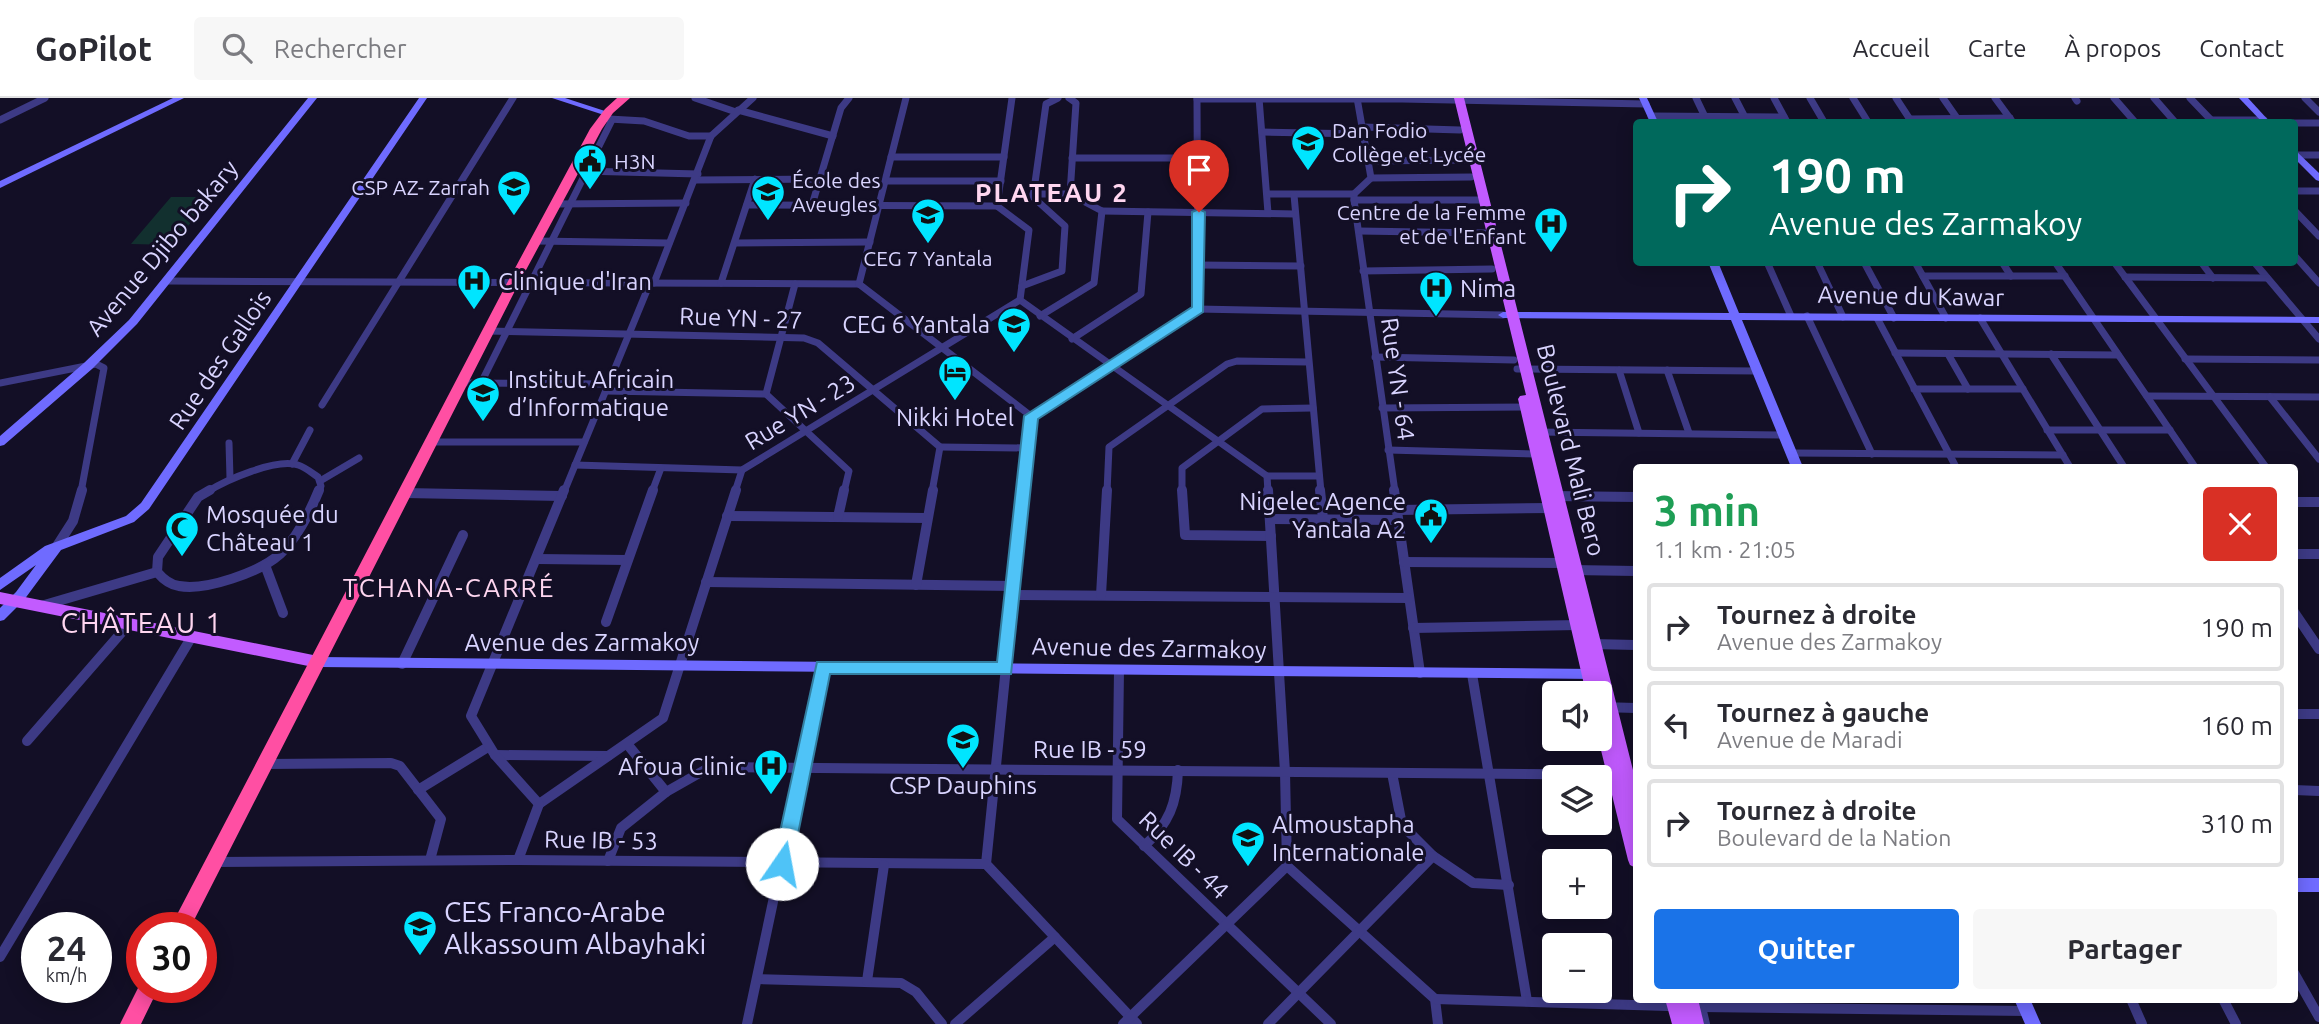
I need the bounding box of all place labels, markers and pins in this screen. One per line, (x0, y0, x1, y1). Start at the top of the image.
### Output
place label: Dan Fodio Collège et Lycée (1332, 118, 1486, 166)
school or university icon: Dan Fodio Collège et Lycée (1289, 123, 1327, 172)
pin (1169, 140, 1229, 212)
public building icon: H3N (571, 142, 609, 191)
place label: H3N (614, 149, 655, 173)
school or university icon: CSP AZ- Zarrah (495, 168, 533, 217)
place label: École des Aveugles (792, 168, 881, 216)
school or university icon: École des Aveugles (749, 173, 787, 222)
place label: CSP AZ- Zarrah (351, 175, 490, 199)
school or university icon: CEG 7 Yantala (909, 196, 947, 245)
place label: Centre de la Femme et de l'Enfant (1337, 200, 1526, 248)
hospital icon: Centre de la Femme et de l'Enfant (1532, 205, 1570, 254)
place label: CEG 7 Yantala (863, 246, 993, 270)
hospital icon: Clinique d'Iran (455, 262, 493, 311)
place label: Clinique d'Iran (498, 268, 652, 295)
hospital icon: Nima (1417, 269, 1455, 318)
place label: Nima (1460, 275, 1516, 302)
school or university icon: CEG 6 Yantala (995, 305, 1033, 354)
place label: CEG 6 Yantala (842, 311, 990, 338)
hotel icon: Nikki Hotel (936, 353, 974, 402)
place label: Institut Africain d’Informatique (508, 366, 674, 421)
school or university icon: Institut Africain d’Informatique (464, 374, 502, 423)
place label: Nikki Hotel (896, 404, 1014, 431)
place label: Nigelec Agence Yantala A2 (1239, 488, 1406, 543)
public building icon: Nigelec Agence Yantala A2 (1412, 496, 1450, 545)
place label: Mosquée du Château 1 (206, 501, 339, 556)
mosque icon: Mosquée du Château 1 (163, 509, 201, 558)
school or university icon: CSP Dauphins (944, 721, 982, 770)
hospital icon: Afoua Clinic (752, 747, 790, 796)
place label: Afoua Clinic (618, 753, 746, 780)
place label: CSP Dauphins (889, 772, 1037, 799)
place label: Almoustapha Internationale (1272, 811, 1425, 866)
school or university icon: Almoustapha Internationale (1229, 819, 1267, 868)
place label: CES Franco-Arabe Alkassoum Albayhaki (444, 896, 706, 959)
school or university icon: CES Franco-Arabe Alkassoum Albayhaki (401, 908, 439, 957)

